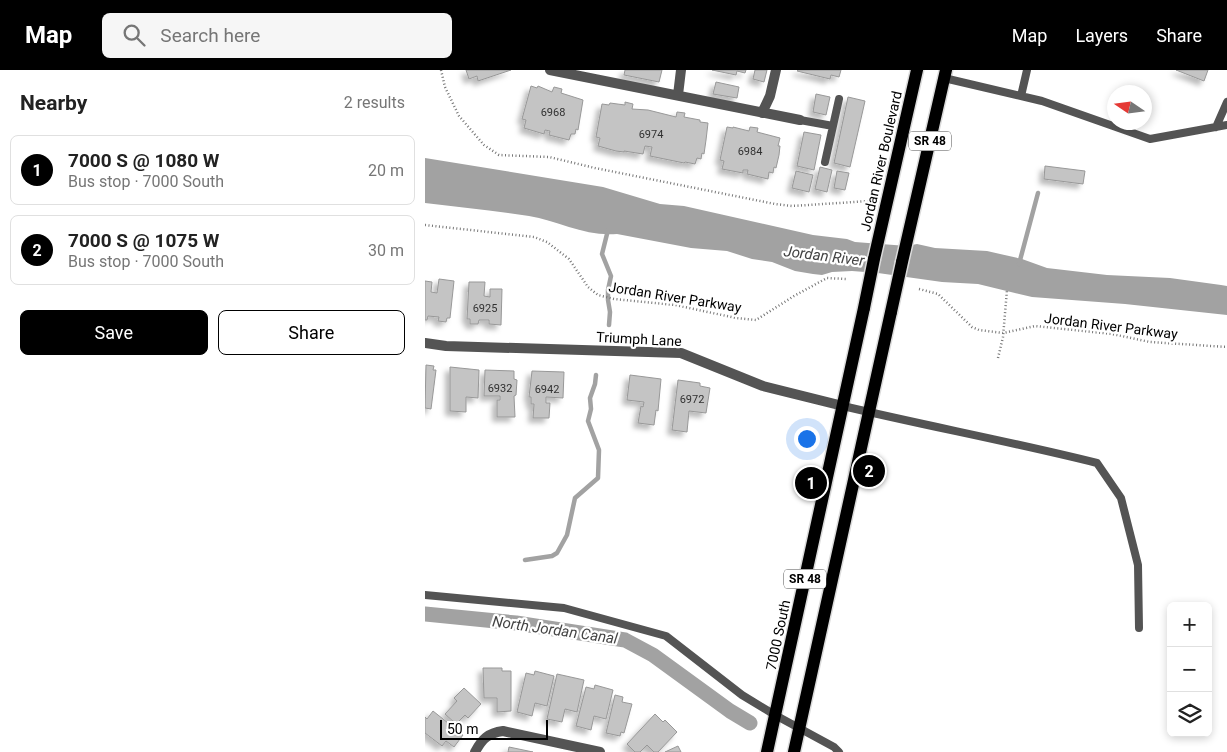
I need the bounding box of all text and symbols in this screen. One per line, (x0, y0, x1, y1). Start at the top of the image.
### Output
search box (102, 13, 452, 58)
text: Map (25, 21, 72, 49)
icon: search (120, 21, 148, 49)
text: Search here (160, 24, 260, 47)
text: Map (1012, 25, 1047, 46)
text: Layers (1075, 25, 1128, 46)
text: Share (1156, 25, 1202, 46)
north arrow (1107, 85, 1152, 130)
street label: Jordan River Boulevard (857, 89, 905, 233)
text: Nearby (20, 91, 87, 115)
text: 2 results (344, 93, 405, 112)
house number: 6968 (541, 106, 565, 119)
house number: 6974 (639, 128, 663, 141)
road number: SR 48 (909, 131, 951, 150)
house number: 6984 (738, 145, 762, 158)
text: 7000 S @ 1080 W (68, 149, 219, 172)
text: 1 (32, 161, 42, 180)
text: 20 m (368, 161, 404, 180)
text: Bus stop · 7000 South (68, 172, 224, 191)
text: 7000 S @ 1075 W (68, 229, 219, 252)
text: 2 (32, 241, 42, 260)
text: 30 m (368, 241, 404, 260)
water label: Jordan River (783, 242, 866, 270)
text: Bus stop · 7000 South (68, 252, 224, 271)
street label: Jordan River Parkway (607, 279, 743, 315)
house number: 6925 (473, 302, 497, 315)
button: Save (20, 310, 208, 355)
button: Share (218, 310, 405, 355)
street label: Jordan River Parkway (1043, 310, 1179, 342)
street label: Triumph Lane (596, 329, 682, 349)
house number: 6932 (488, 382, 512, 395)
house number: 6942 (535, 383, 559, 396)
house number: 6972 (680, 393, 704, 406)
your location (794, 426, 820, 452)
pin: 2 (853, 452, 885, 490)
pin: 1 (795, 464, 827, 502)
road number: SR 48 (784, 569, 826, 588)
street label: 7000 South (763, 598, 793, 672)
map controls (1167, 602, 1212, 737)
button: + (1167, 602, 1212, 647)
water label: North Jordan Canal (491, 612, 619, 648)
button: − (1167, 647, 1212, 692)
button: layers (1167, 692, 1212, 737)
scale bar (440, 717, 547, 740)
text: 50 m (447, 721, 479, 737)

